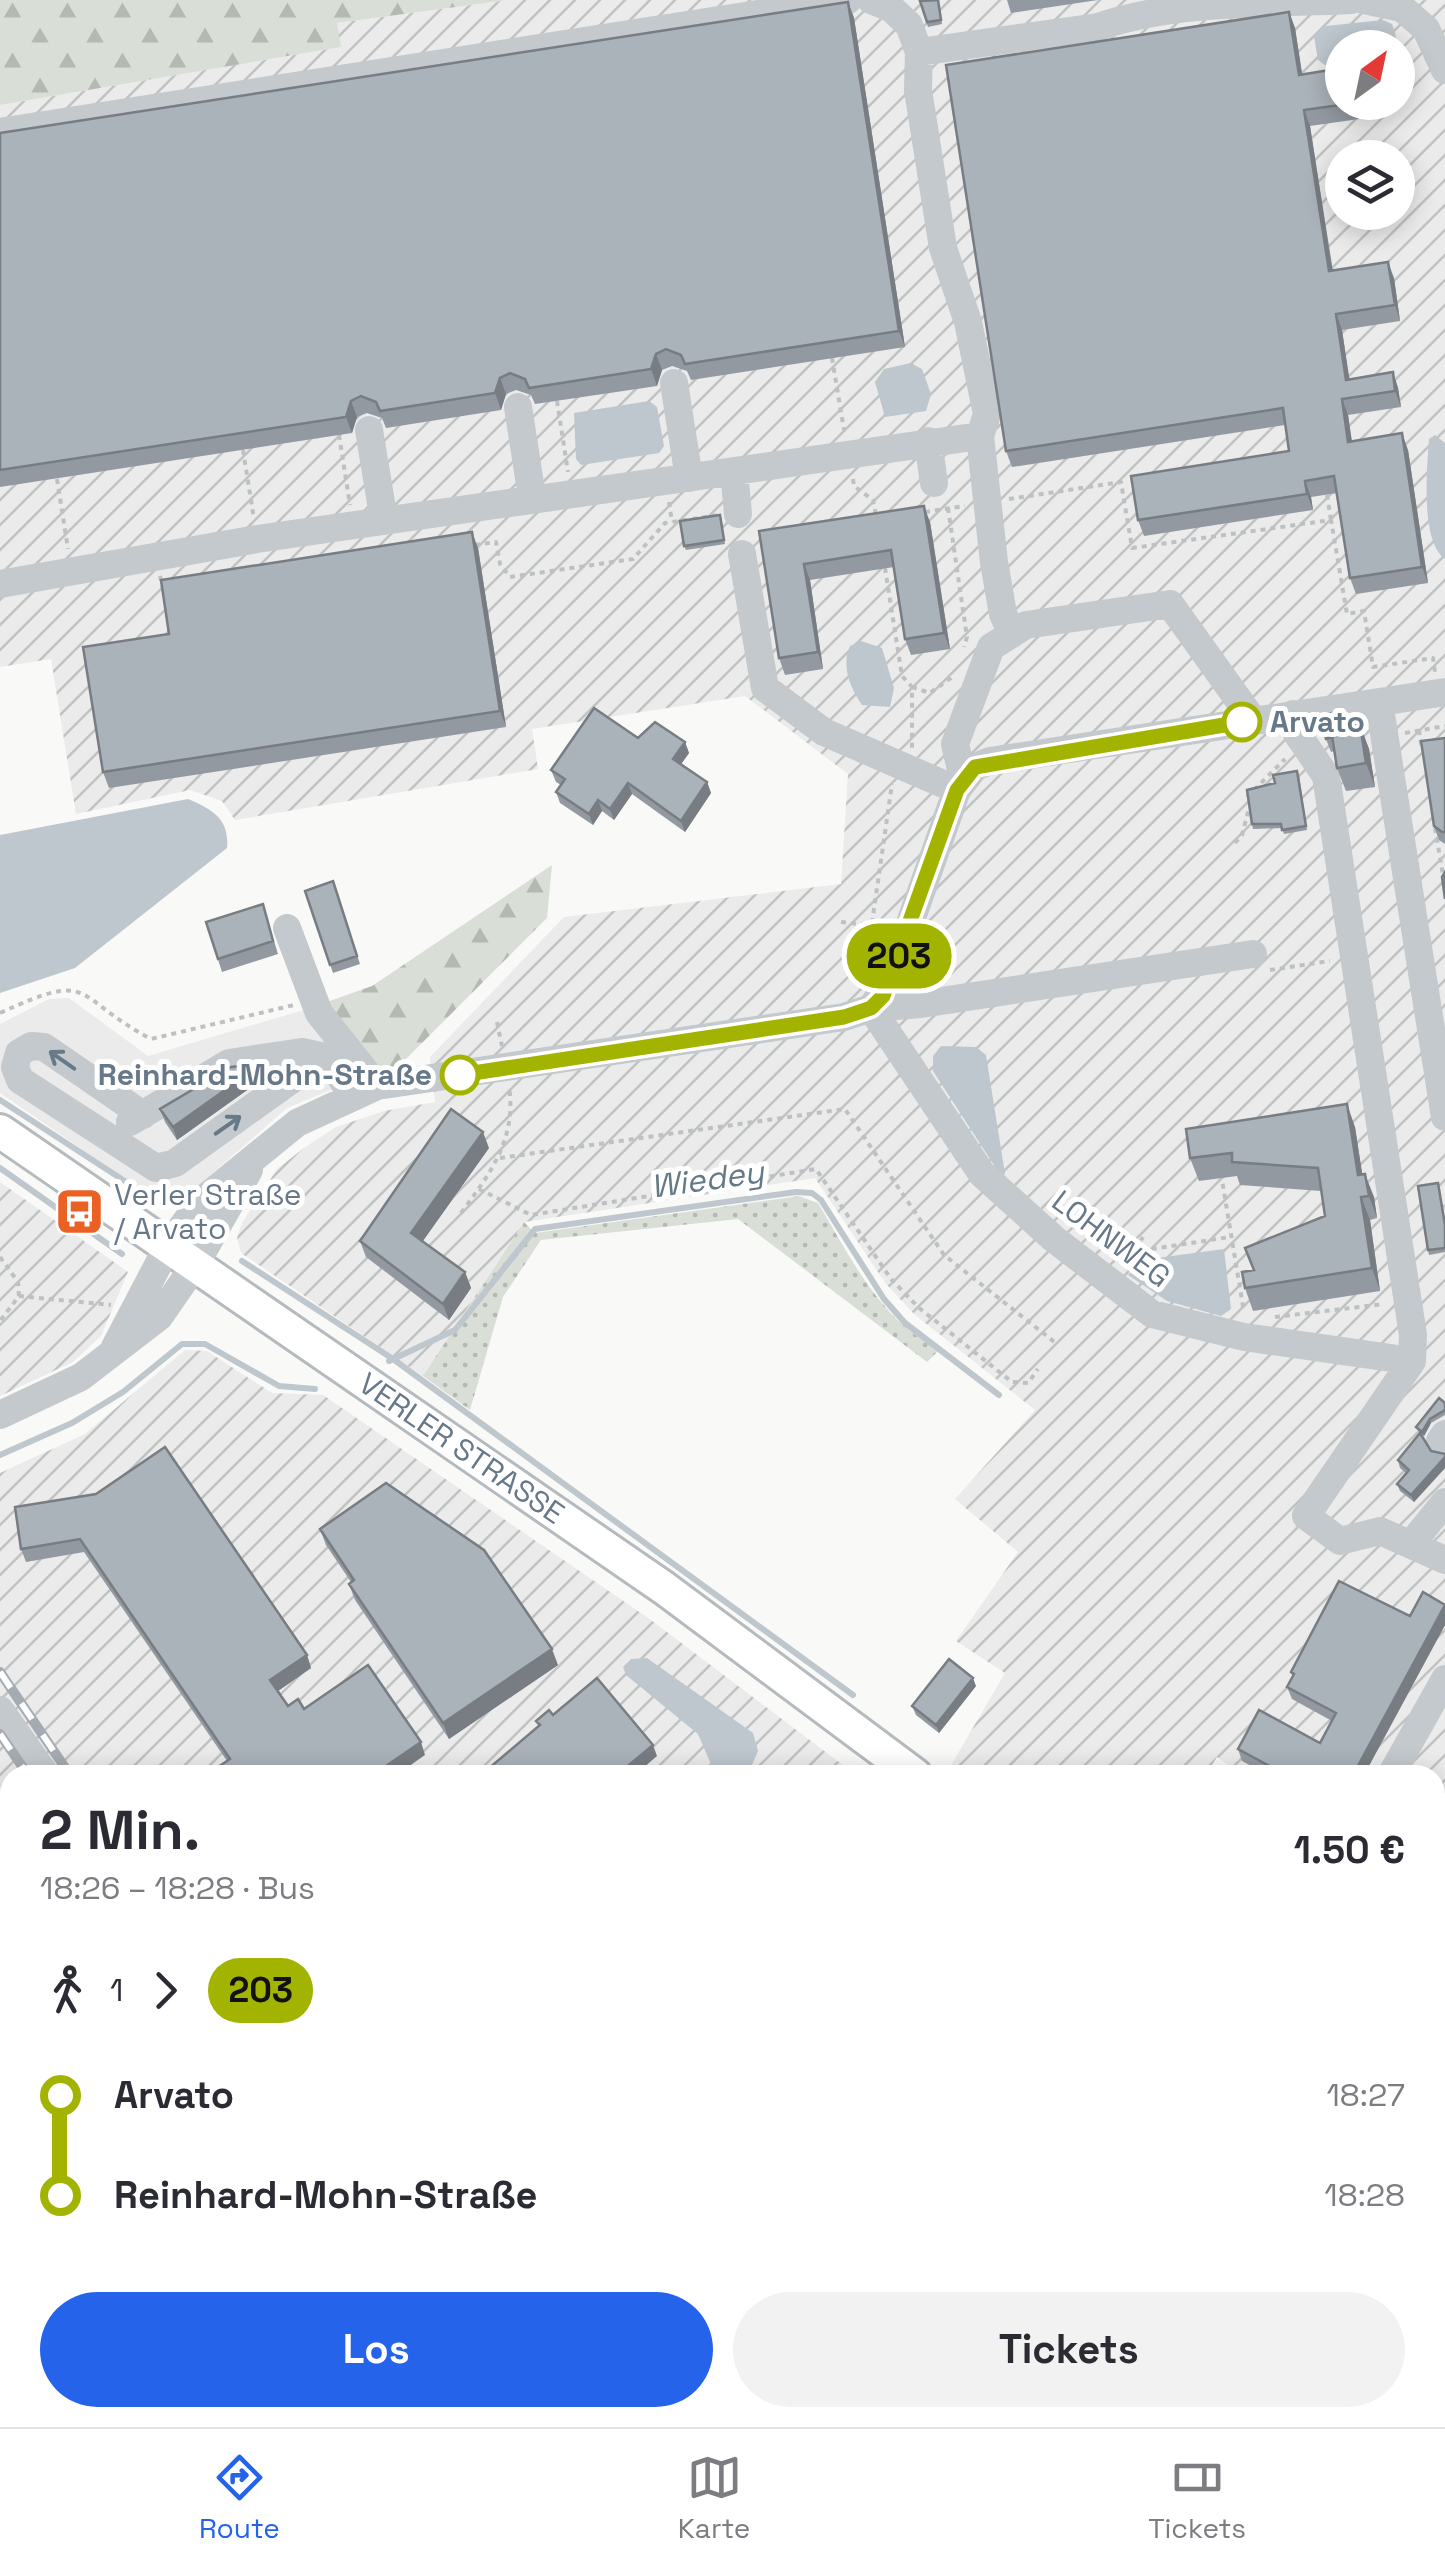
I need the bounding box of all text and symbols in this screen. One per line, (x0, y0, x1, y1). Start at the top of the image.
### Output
north arrow (1325, 30, 1415, 120)
map controls (1325, 30, 1415, 230)
button: layers (1325, 140, 1415, 230)
place label: Arvato (1270, 702, 1365, 741)
marker: Arvato (1223, 703, 1261, 741)
line badge: 203 (842, 924, 956, 988)
text: 203 (867, 934, 931, 978)
one-way arrow (49, 1050, 77, 1071)
place label: Reinhard-Mohn-Straße (98, 1055, 432, 1094)
marker: Reinhard-Mohn-Straße (441, 1056, 479, 1094)
one-way arrow (214, 1115, 242, 1136)
water label: Wiedey (648, 1151, 768, 1207)
place label: Verler Straße / Arvato (114, 1175, 301, 1248)
street label: LOHNWEG (1044, 1181, 1178, 1296)
bus stop icon: Verler Straße / Arvato (53, 1186, 105, 1238)
street label: VERLER STRASSE (351, 1364, 572, 1532)
text: 2 Min. (40, 1795, 200, 1865)
text: 1.50 € (1294, 1826, 1405, 1874)
text: 18:26 – 18:28 · Bus (40, 1868, 315, 1908)
icon: walk (40, 1963, 95, 2018)
icon: forward (138, 1963, 193, 2018)
text: 203 (228, 1968, 293, 2012)
text: 1 (110, 1970, 123, 2010)
text: Arvato (114, 2071, 234, 2119)
text: 18:27 (1326, 2075, 1405, 2115)
text: Reinhard-Mohn-Straße (114, 2171, 537, 2219)
text: 18:28 (1324, 2175, 1405, 2215)
button: Los (40, 2292, 713, 2407)
button: Tickets (733, 2292, 1405, 2407)
tab: Route (199, 2450, 280, 2546)
tab: Karte (678, 2450, 750, 2546)
tab: Tickets (1148, 2450, 1246, 2546)

